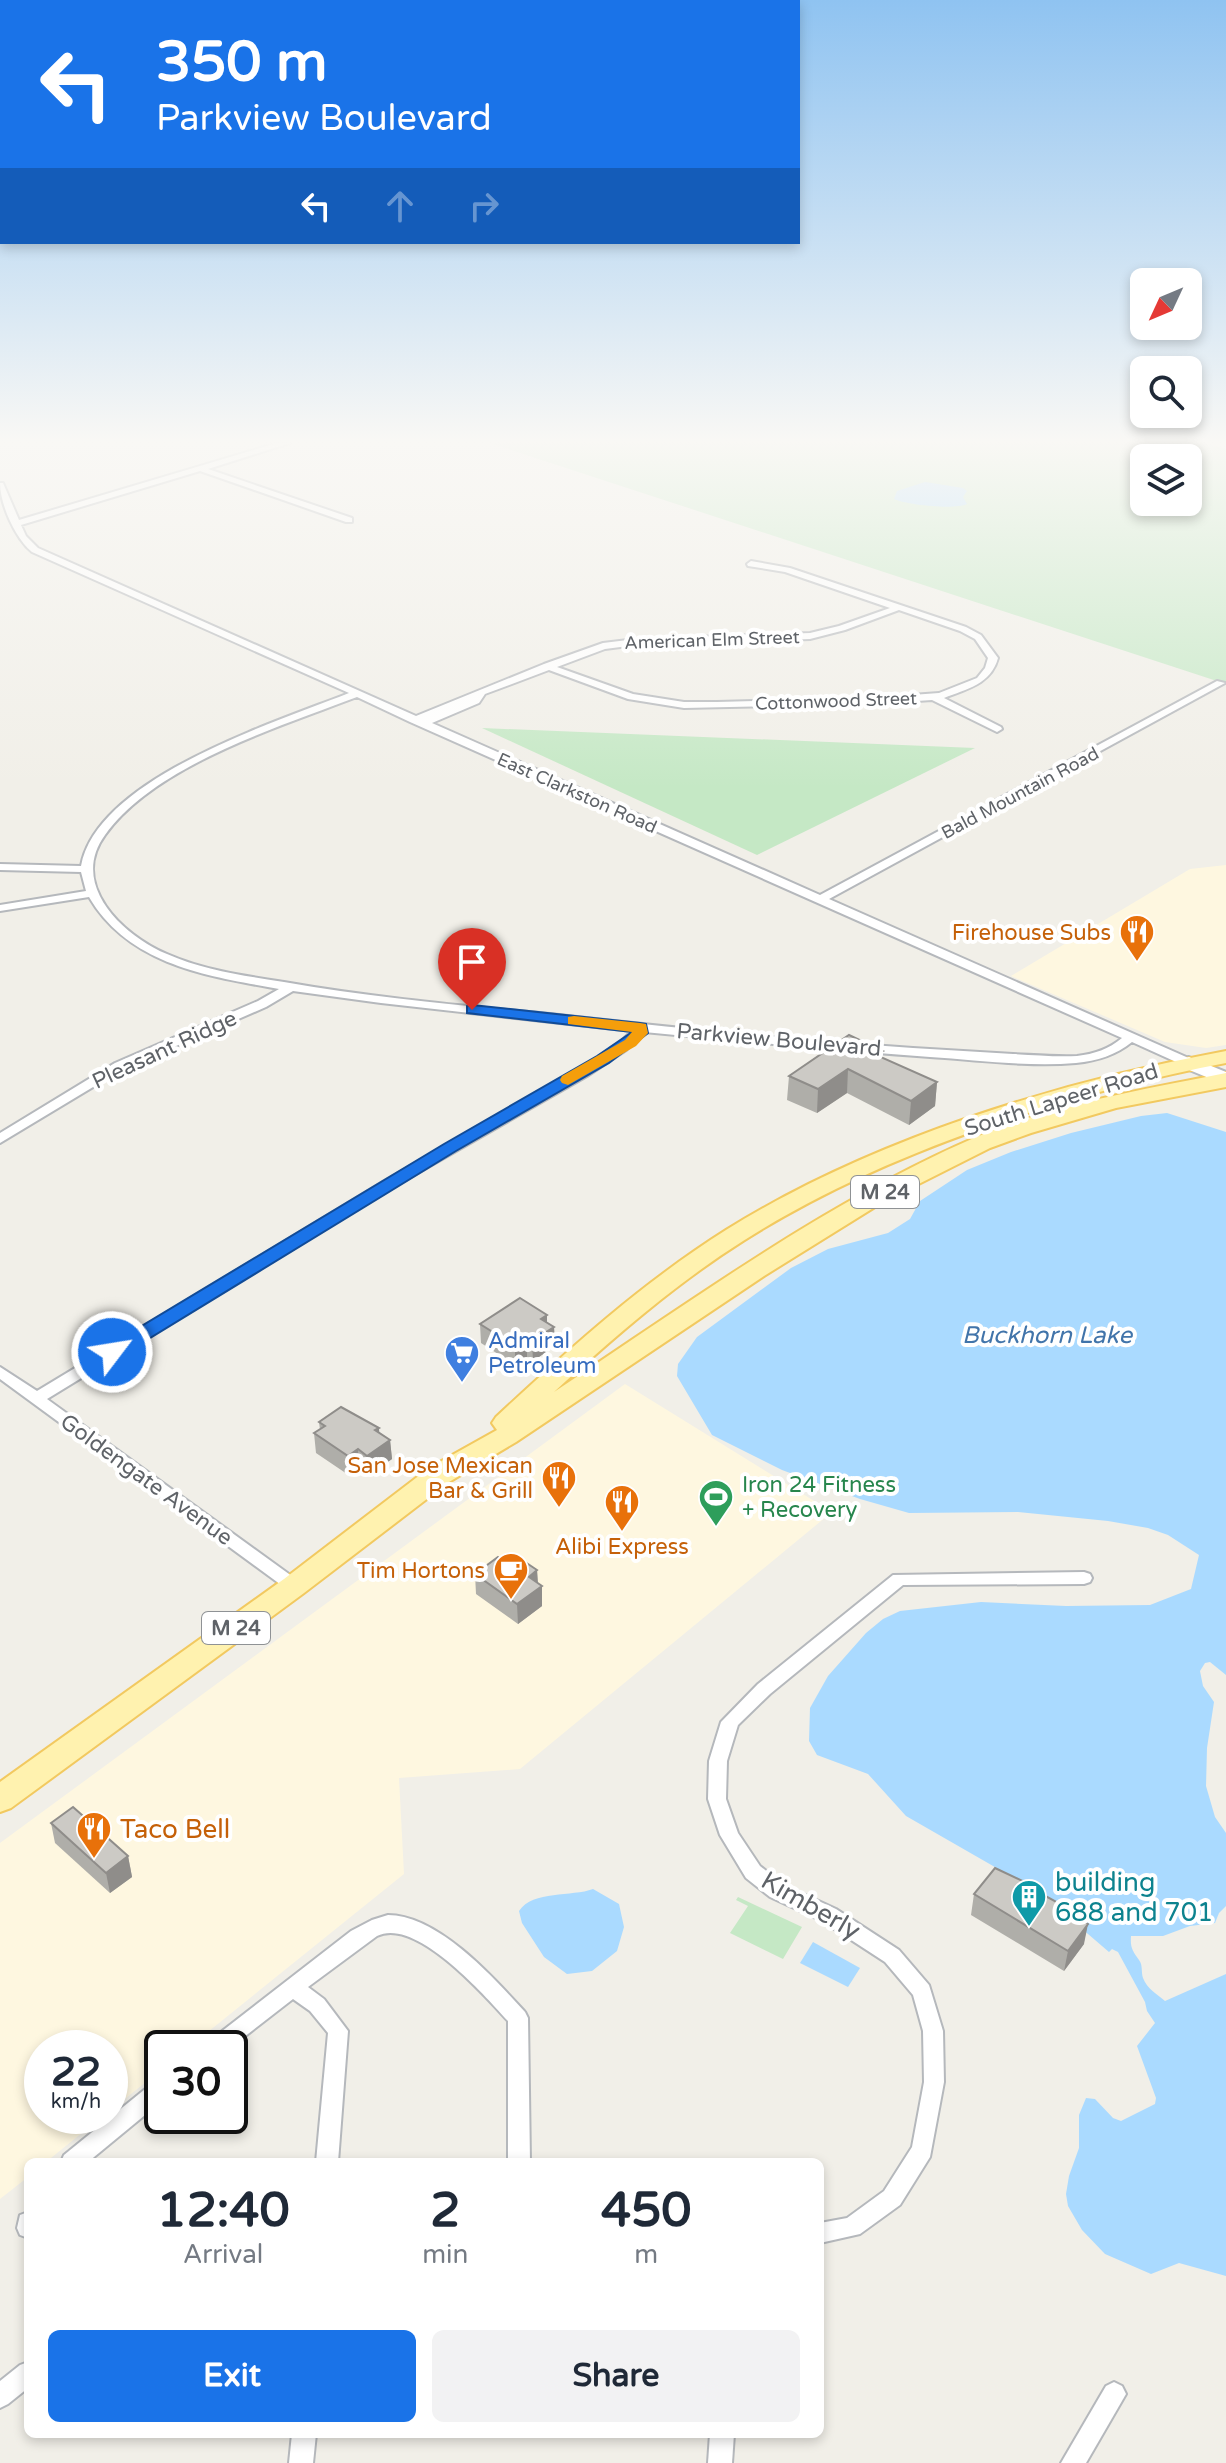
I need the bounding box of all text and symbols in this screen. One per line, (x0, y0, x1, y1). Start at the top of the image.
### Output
text: 350 m (156, 29, 327, 96)
icon: left (24, 32, 128, 136)
text: Parkview Boulevard (156, 97, 492, 140)
icon: left (294, 184, 338, 228)
icon: ahead (378, 184, 422, 228)
icon: right (462, 184, 506, 228)
north arrow (1130, 268, 1202, 340)
map controls (1130, 268, 1202, 516)
button: search (1130, 356, 1202, 428)
button: layers (1130, 444, 1202, 516)
street label: American Elm Street (624, 626, 800, 654)
street label: Cottonwood Street (755, 687, 917, 715)
street label: Bald Mountain Road (937, 742, 1103, 844)
street label: East Clarkston Road (494, 748, 660, 838)
restaurant icon: Firehouse Subs (1118, 913, 1156, 963)
place label: Firehouse Subs (952, 920, 1111, 946)
pin (438, 928, 506, 1010)
icon: arrive (450, 940, 494, 984)
street label: Pleasant Ridge (88, 1005, 241, 1095)
street label: Parkview Boulevard (676, 1018, 882, 1062)
street label: South Lapeer Road (961, 1058, 1161, 1142)
road number: M 24 (851, 1176, 919, 1208)
position arrow (70, 1310, 154, 1394)
water label: Buckhorn Lake (962, 1321, 1133, 1350)
place label: Admiral Petroleum (488, 1328, 596, 1379)
supermarket icon: Admiral Petroleum (443, 1334, 481, 1384)
street label: Goldengate Avenue (55, 1409, 238, 1551)
place label: San Jose Mexican Bar & Grill (347, 1453, 533, 1504)
restaurant icon: San Jose Mexican Bar & Grill (540, 1459, 578, 1509)
place label: Iron 24 Fitness + Recovery (742, 1472, 896, 1523)
sports icon: Iron 24 Fitness + Recovery (697, 1478, 735, 1528)
restaurant icon: Alibi Express (603, 1483, 641, 1533)
place label: Alibi Express (555, 1534, 689, 1560)
cafe icon: Tim Hortons (492, 1551, 530, 1601)
place label: Tim Hortons (357, 1558, 485, 1584)
road number: M 24 (202, 1612, 270, 1644)
restaurant icon: Taco Bell (75, 1810, 113, 1860)
place label: Taco Bell (120, 1814, 230, 1845)
street label: Kimberly (756, 1865, 866, 1946)
place label: building 688 and 701 (1055, 1867, 1213, 1928)
building icon: building 688 and 701 (1010, 1878, 1048, 1928)
speed limit sign: 30 (144, 2030, 248, 2134)
text: 22 (51, 2048, 101, 2096)
text: km/h (51, 2090, 101, 2114)
text: 12:40 (157, 2182, 290, 2240)
text: 2 (430, 2182, 460, 2240)
text: 450 (601, 2182, 691, 2240)
text: Arrival (183, 2239, 263, 2270)
text: min (422, 2239, 468, 2270)
text: m (634, 2239, 658, 2270)
button: Exit (48, 2330, 416, 2422)
button: Share (432, 2330, 800, 2422)

